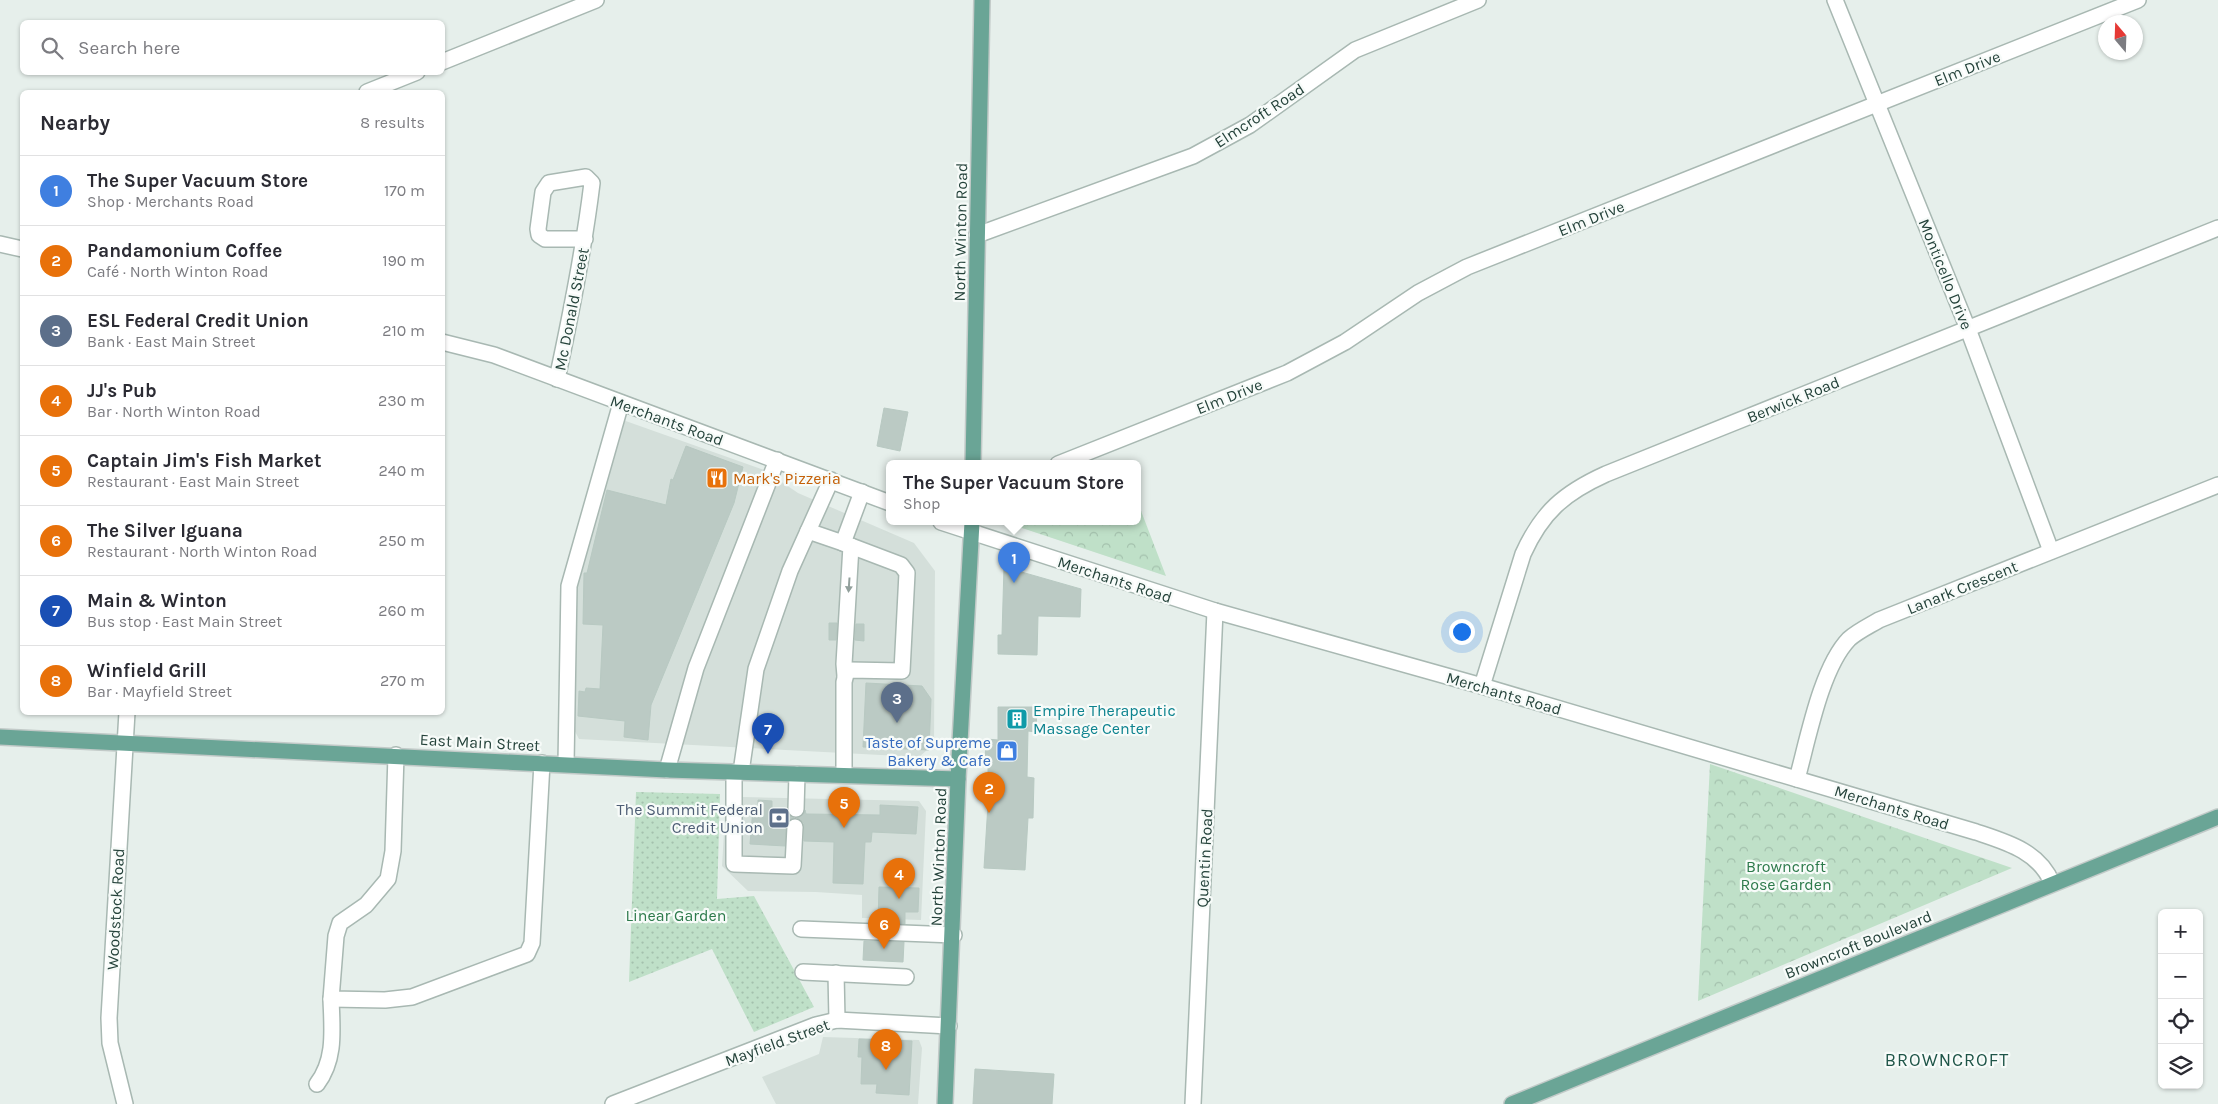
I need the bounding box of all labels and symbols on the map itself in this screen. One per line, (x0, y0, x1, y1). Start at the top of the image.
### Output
north arrow (2098, 15, 2143, 60)
street label: Elm Drive (1931, 47, 2003, 90)
street label: Elmcroft Road (1211, 79, 1308, 152)
street label: North Winton Road (950, 162, 971, 302)
street label: Elm Drive (1555, 197, 1627, 240)
street label: Monticello Drive (1915, 216, 1976, 332)
street label: Mc Donald Street (550, 246, 593, 372)
street label: Berwick Road (1744, 372, 1842, 427)
street label: Elm Drive (1193, 375, 1265, 418)
street label: Merchants Road (608, 391, 726, 450)
restaurant icon: Mark's Pizzeria (705, 466, 729, 490)
place label: Mark's Pizzeria (733, 469, 841, 488)
pin: 1 (998, 542, 1030, 583)
street label: Merchants Road (1055, 552, 1174, 607)
street label: Lanark Crescent (1904, 557, 2020, 618)
one-way arrow (844, 577, 852, 593)
your location (1449, 619, 1475, 645)
street label: Merchants Road (1444, 668, 1564, 719)
pin: 3 (881, 682, 913, 723)
place label: Empire Therapeutic Massage Center (1033, 701, 1176, 738)
building icon: Empire Therapeutic Massage Center (1005, 707, 1029, 731)
pin: 7 (752, 713, 784, 754)
street label: East Main Street (419, 730, 541, 755)
place label: Taste of Supreme Bakery & Cafe (865, 733, 991, 770)
shop icon: Taste of Supreme Bakery & Cafe (995, 739, 1019, 763)
pin: 2 (973, 772, 1005, 813)
street label: Merchants Road (1832, 781, 1952, 834)
pin: 5 (828, 787, 860, 828)
street label: North Winton Road (927, 787, 950, 927)
place label: The Summit Federal Credit Union (617, 800, 763, 837)
bank icon: The Summit Federal Credit Union (767, 806, 791, 830)
street label: Quentin Road (1192, 808, 1217, 908)
street label: Woodstock Road (103, 848, 128, 970)
park label: Browncroft Rose Garden (1740, 857, 1832, 894)
pin: 4 (883, 858, 915, 899)
park label: Linear Garden (626, 906, 726, 925)
street label: Browncroft Boulevard (1782, 906, 1935, 983)
pin: 6 (868, 908, 900, 949)
street label: Mayfield Street (722, 1015, 832, 1070)
pin: 8 (870, 1029, 902, 1070)
district label: BROWNCROFT (1885, 1049, 2009, 1071)

